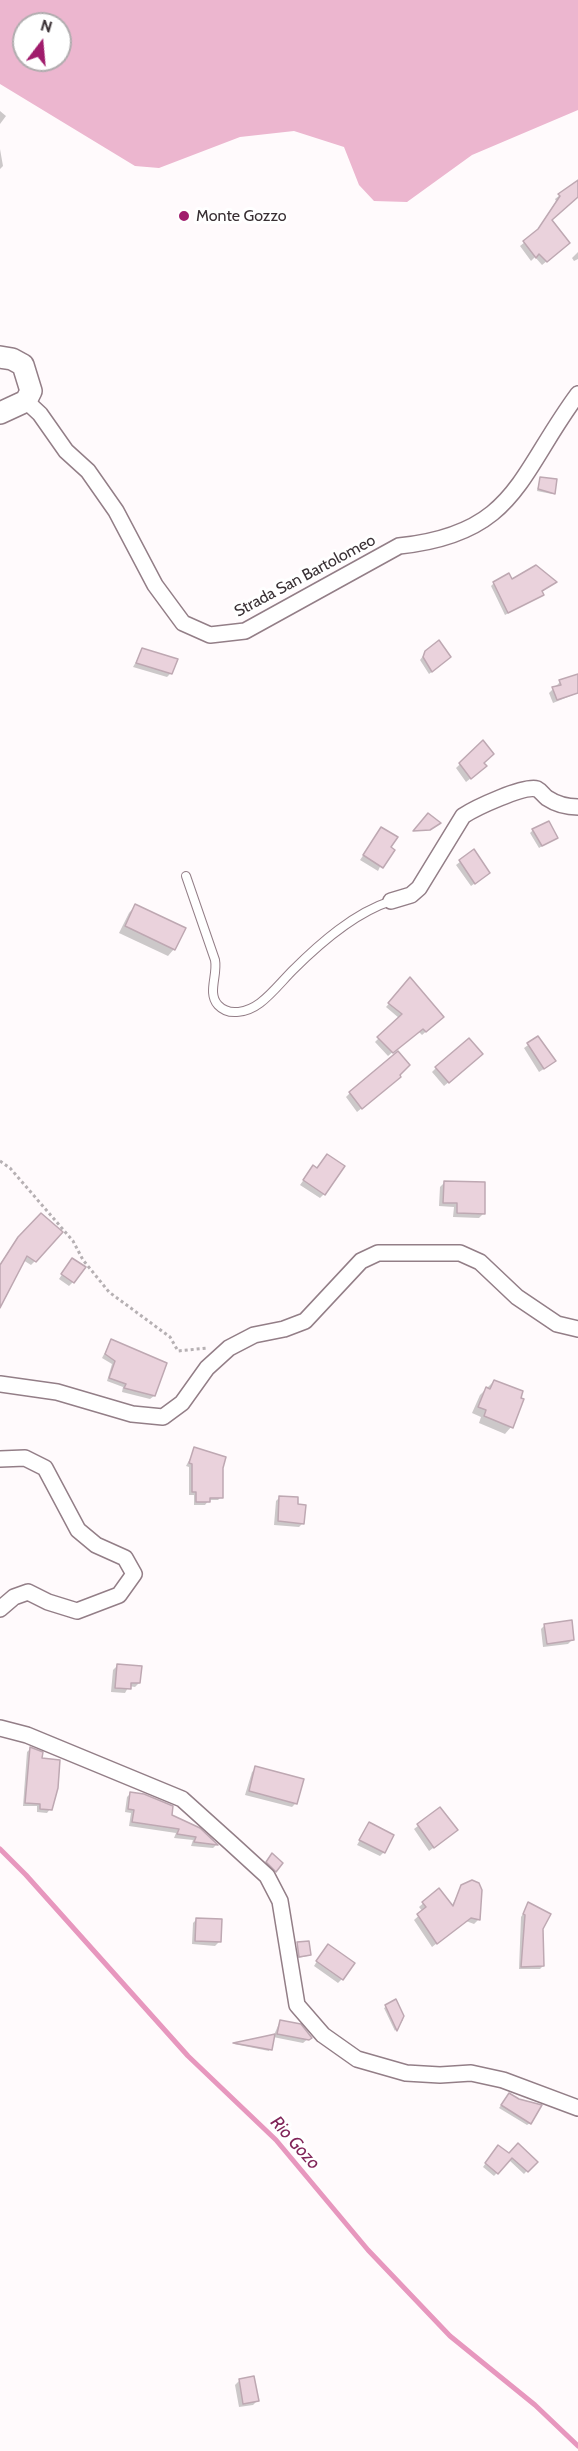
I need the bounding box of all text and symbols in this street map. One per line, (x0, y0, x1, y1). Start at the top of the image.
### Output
north arrow (12, 12, 72, 72)
text: N (38, 15, 55, 37)
place label: Monte Gozzo (196, 206, 287, 226)
marker: Monte Gozzo (177, 209, 191, 223)
street label: Strada San Bartolomeo (231, 531, 379, 621)
water label: Rio Gozo (266, 2112, 324, 2174)

